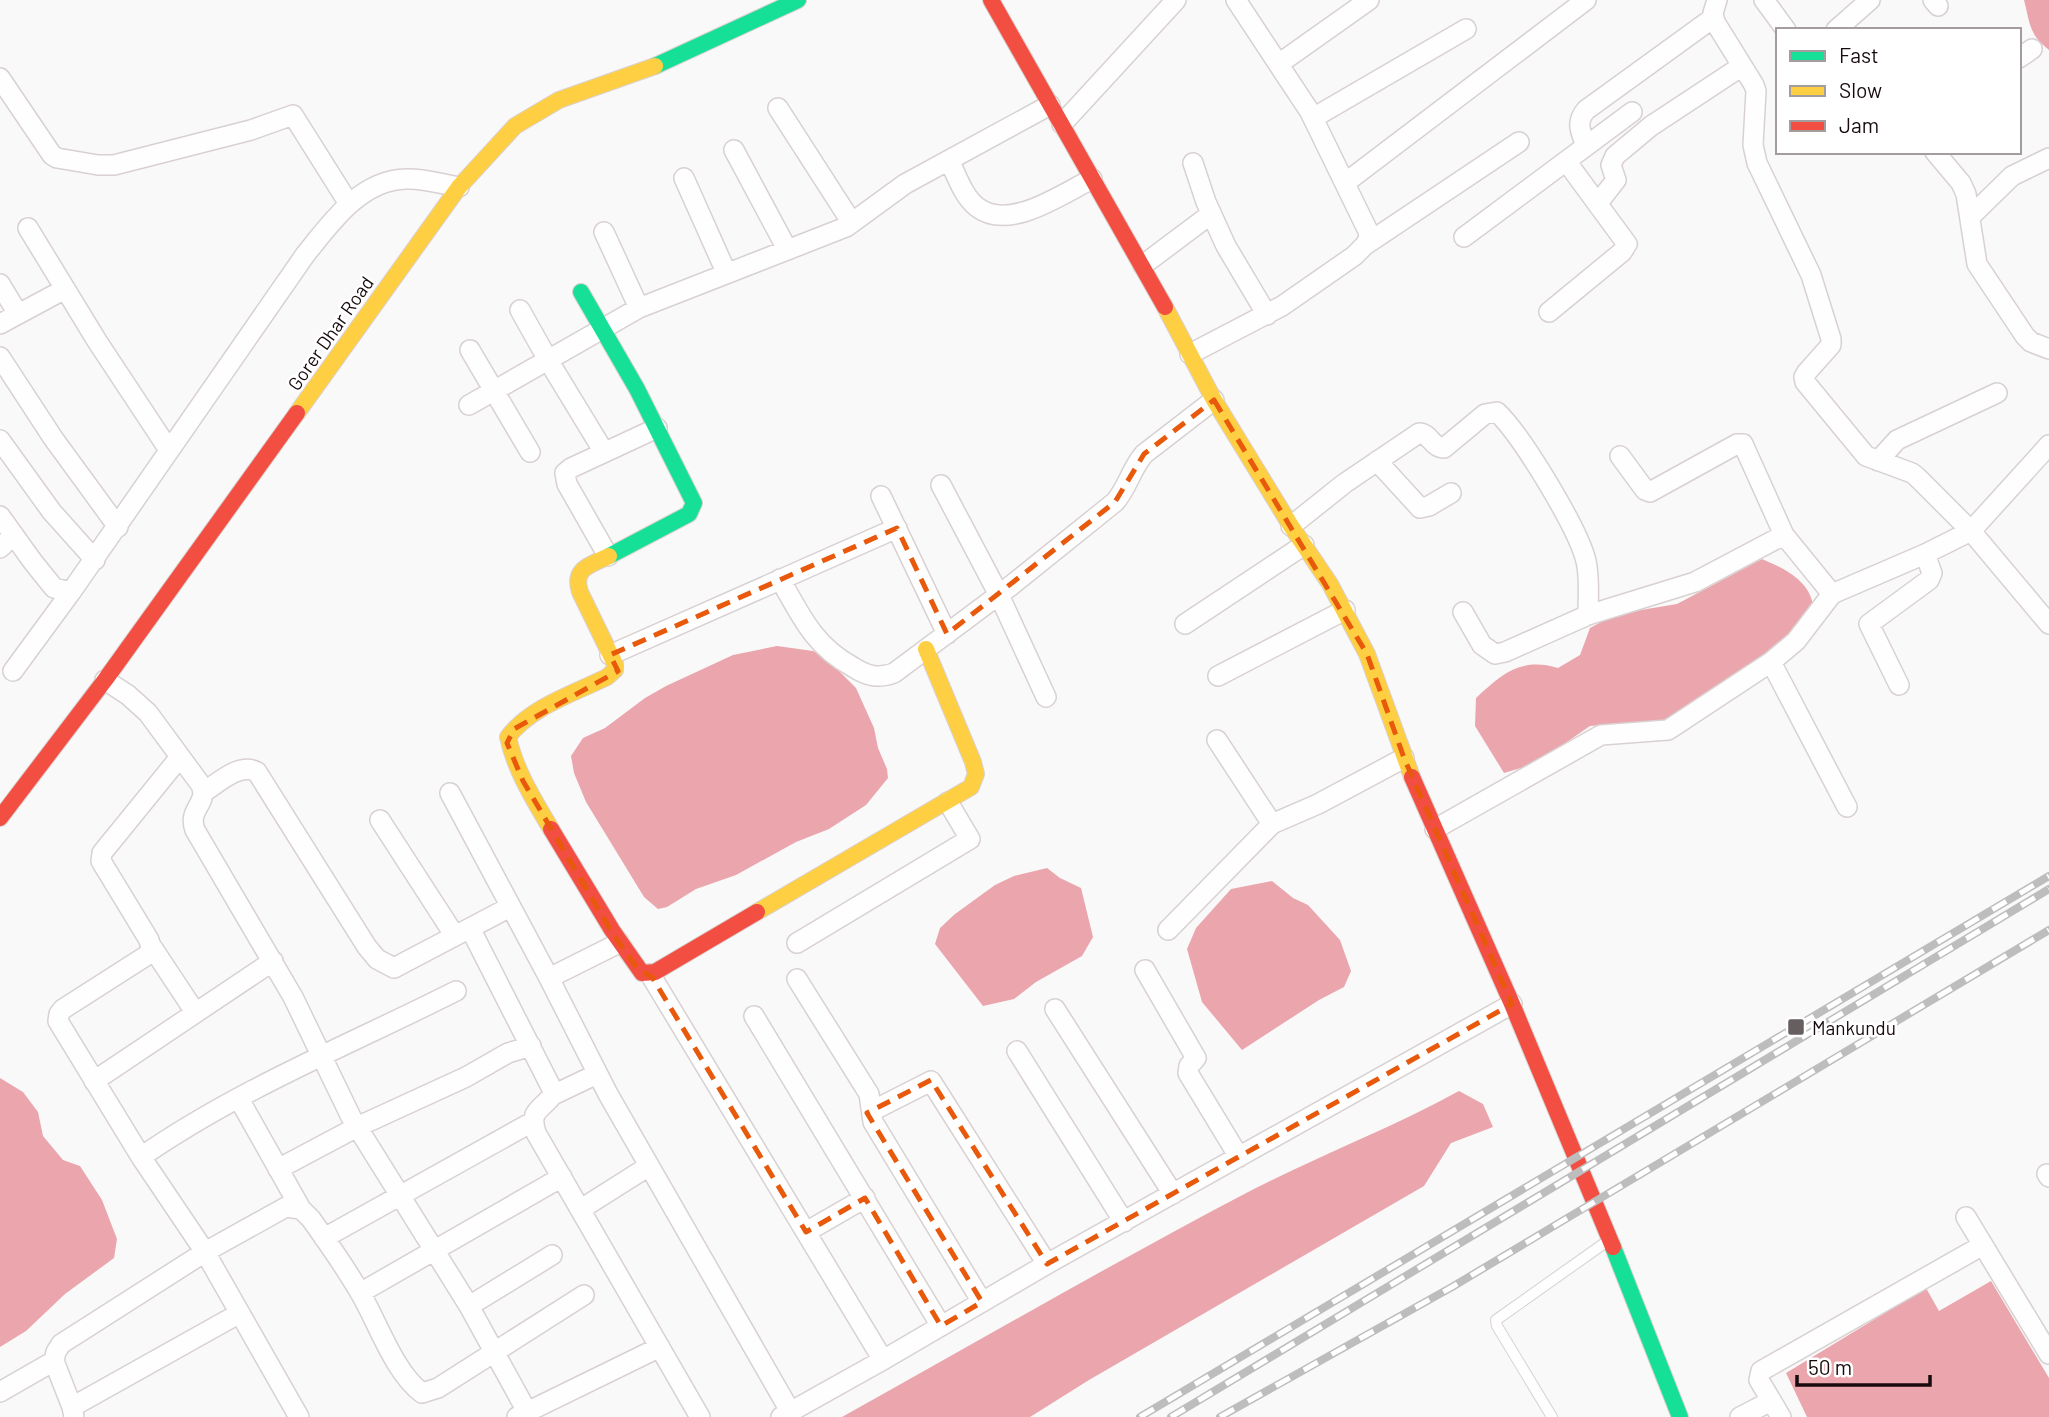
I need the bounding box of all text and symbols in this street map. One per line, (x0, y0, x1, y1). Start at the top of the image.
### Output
legend (1776, 28, 2021, 154)
text: Fast (1839, 42, 1879, 67)
text: Slow (1839, 77, 1882, 102)
text: Jam (1839, 112, 1879, 137)
street label: Gorer Dhar Road (282, 271, 378, 395)
place label: Mankundu (1812, 1016, 1896, 1039)
marker: Mankundu (1786, 1017, 1806, 1037)
scale bar (1797, 1344, 1930, 1388)
text: 50 m (1808, 1354, 1852, 1379)

